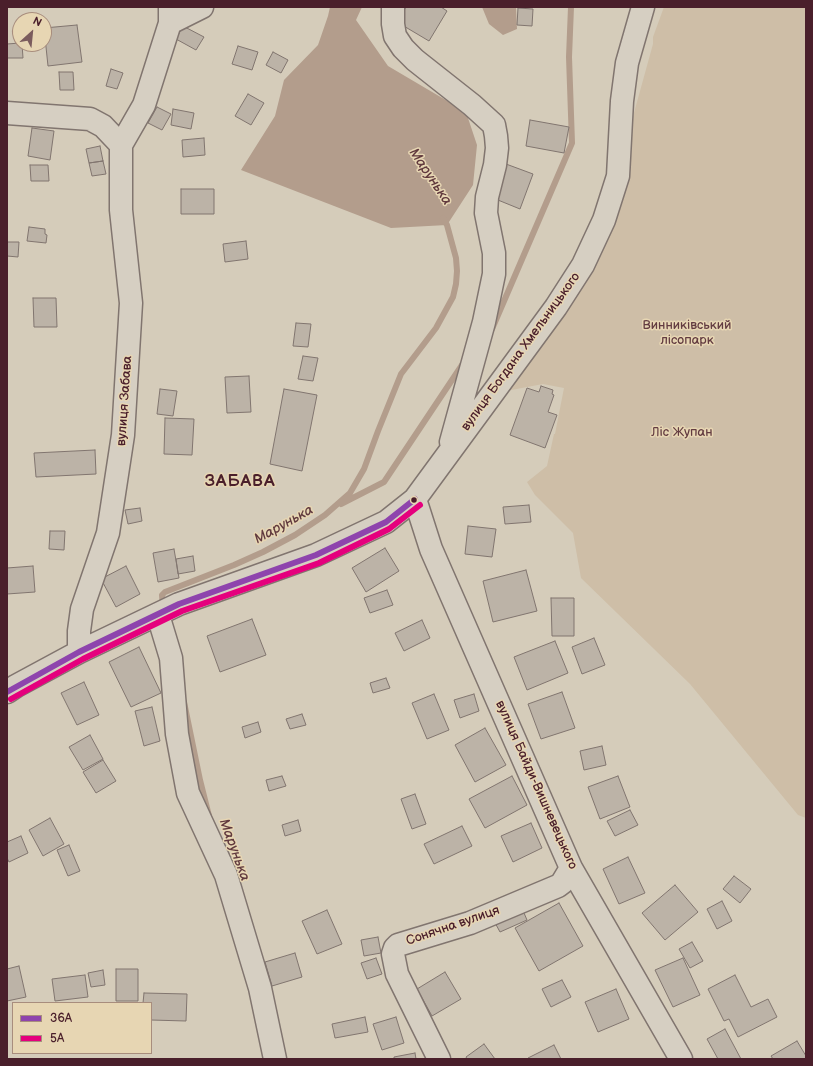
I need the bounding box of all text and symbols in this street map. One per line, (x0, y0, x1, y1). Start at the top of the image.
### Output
north arrow (12, 12, 52, 52)
text: N (31, 14, 44, 29)
water label: Марунька (405, 145, 455, 209)
street label: вулиця Богдана Хмельницького (458, 270, 584, 434)
park label: Винниківський лісопарк (643, 318, 731, 349)
street label: вулиця Забава (114, 355, 136, 447)
park label: Ліс Жупан (651, 425, 713, 441)
district label: ЗАБАВА (204, 472, 276, 492)
unlabelled marker (409, 495, 419, 505)
water label: Марунька (252, 502, 316, 548)
street label: вулиця Байди-Вишневецького (492, 698, 580, 872)
water label: Марунька (215, 817, 253, 883)
street label: Сонячна вулиця (404, 903, 502, 949)
legend (12, 1002, 152, 1054)
text: 36А (50, 1011, 72, 1026)
text: 5А (50, 1031, 64, 1046)

